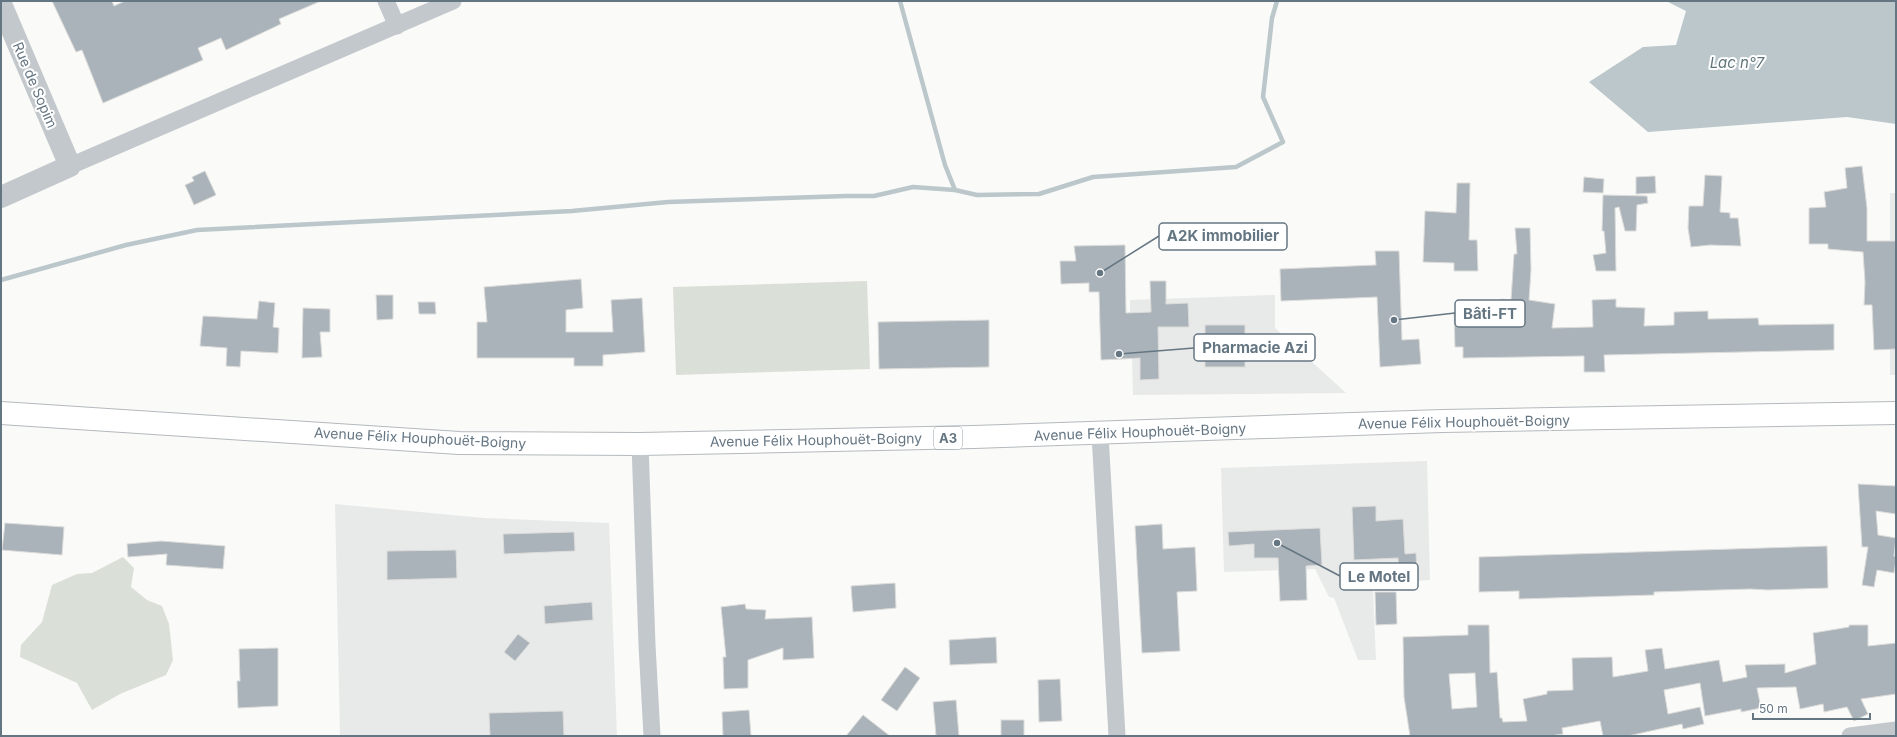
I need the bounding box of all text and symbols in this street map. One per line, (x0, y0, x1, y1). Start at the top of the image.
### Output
street label: Rue de Sopim (10, 39, 61, 130)
water label: Lac n°7 (1710, 53, 1765, 72)
callout: A2K immobilier (1159, 223, 1287, 250)
text: A2K immobilier (1167, 226, 1279, 245)
callout: Bâti-FT (1455, 300, 1525, 327)
text: Bâti-FT (1463, 304, 1517, 323)
callout: Pharmacie Azi (1194, 334, 1315, 361)
text: Pharmacie Azi (1202, 338, 1308, 357)
street label: Avenue Félix Houphouët-Boigny (1358, 411, 1570, 432)
street label: Avenue Félix Houphouët-Boigny (1034, 419, 1247, 444)
street label: Avenue Félix Houphouët-Boigny (314, 423, 527, 452)
road number: A3 (934, 427, 962, 449)
street label: Avenue Félix Houphouët-Boigny (710, 429, 922, 450)
callout: Le Motel (1340, 563, 1418, 590)
text: Le Motel (1348, 567, 1410, 586)
scale bar (1753, 695, 1870, 721)
text: 50 m (1759, 701, 1788, 716)

